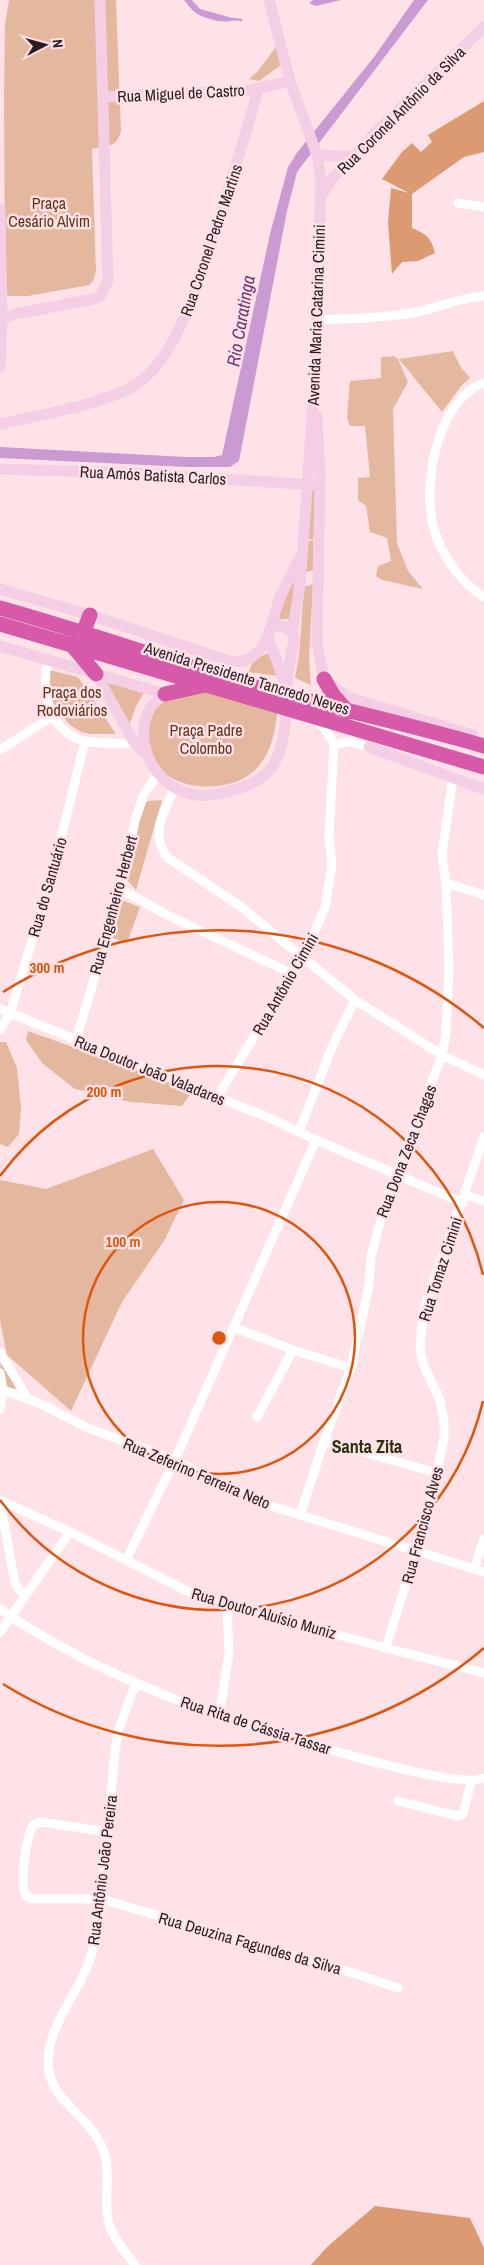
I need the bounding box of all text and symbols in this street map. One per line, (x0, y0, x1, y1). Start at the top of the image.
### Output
north arrow (20, 20, 70, 70)
text: N (49, 39, 67, 49)
street label: Rua Coronel Antônio da Silva (332, 41, 470, 179)
street label: Rua Miguel de Castro (117, 79, 245, 107)
street label: Rua Coronel Pedro Martins (175, 161, 247, 319)
park label: Praça Cesário Alvim (8, 192, 90, 232)
street label: Avenida Maria Catarina Cimini (302, 224, 330, 407)
water label: Rio Caratinga (220, 273, 261, 368)
street label: Rua Amós Batista Carlos (79, 460, 227, 490)
street label: Avenida Presidente Tancredo Neves (141, 636, 352, 720)
park label: Praça dos Rodoviários (37, 681, 107, 721)
park label: Praça Padre Colombo (170, 719, 242, 759)
street label: Rua Engenheiro Herbert (84, 833, 142, 977)
street label: Rua do Santuário (22, 835, 72, 939)
street label: Rua Antônio Cimini (247, 929, 323, 1039)
text: 300 m (30, 957, 64, 978)
street label: Rua Doutor João Valadares (71, 1030, 229, 1110)
text: 200 m (87, 1081, 121, 1102)
street label: Rua Dona Zeca Chagas (371, 1081, 441, 1221)
street label: Rua Tomaz Cimini (413, 1214, 467, 1324)
text: 100 m (106, 1231, 140, 1252)
centre of rings (210, 1329, 228, 1347)
street label: Rua Zeferino Ferreira Neto (120, 1432, 274, 1514)
district label: Santa Zita (332, 1434, 403, 1459)
street label: Rua Francisco Alves (396, 1464, 448, 1586)
street label: Rua Doutor Aluísio Muniz (189, 1582, 339, 1644)
street label: Rua Rita de Cássia Tassar (178, 1690, 335, 1760)
street label: Rua Antônio João Pereira (82, 1793, 122, 1946)
street label: Rua Deuzina Fagundes da Silva (156, 1906, 345, 1980)

